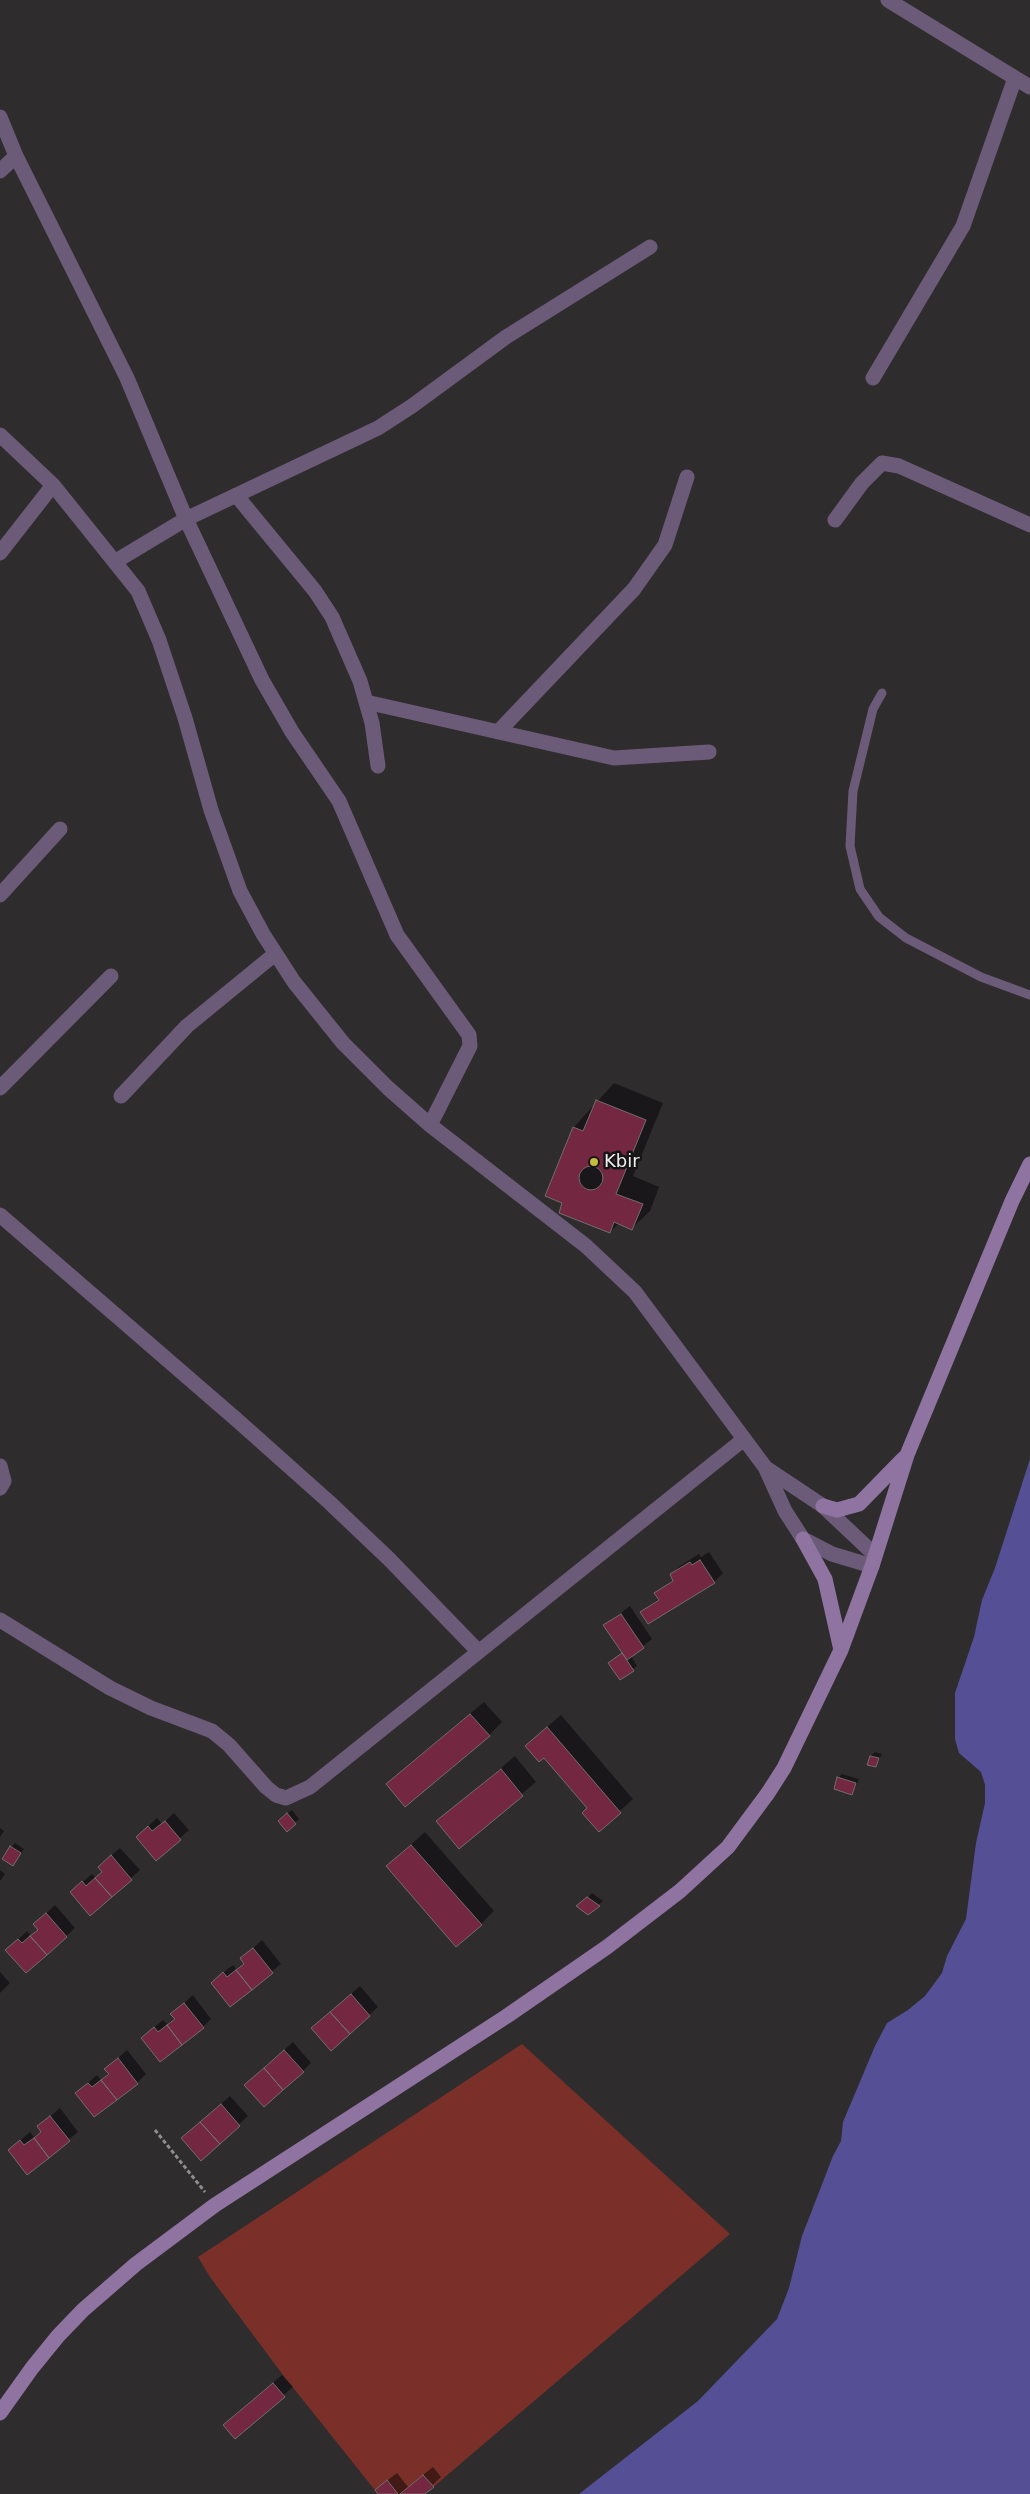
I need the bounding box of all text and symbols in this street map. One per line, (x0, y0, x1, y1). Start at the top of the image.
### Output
place label: Kbir (604, 1151, 640, 1173)
marker: Kbir (588, 1156, 600, 1168)

